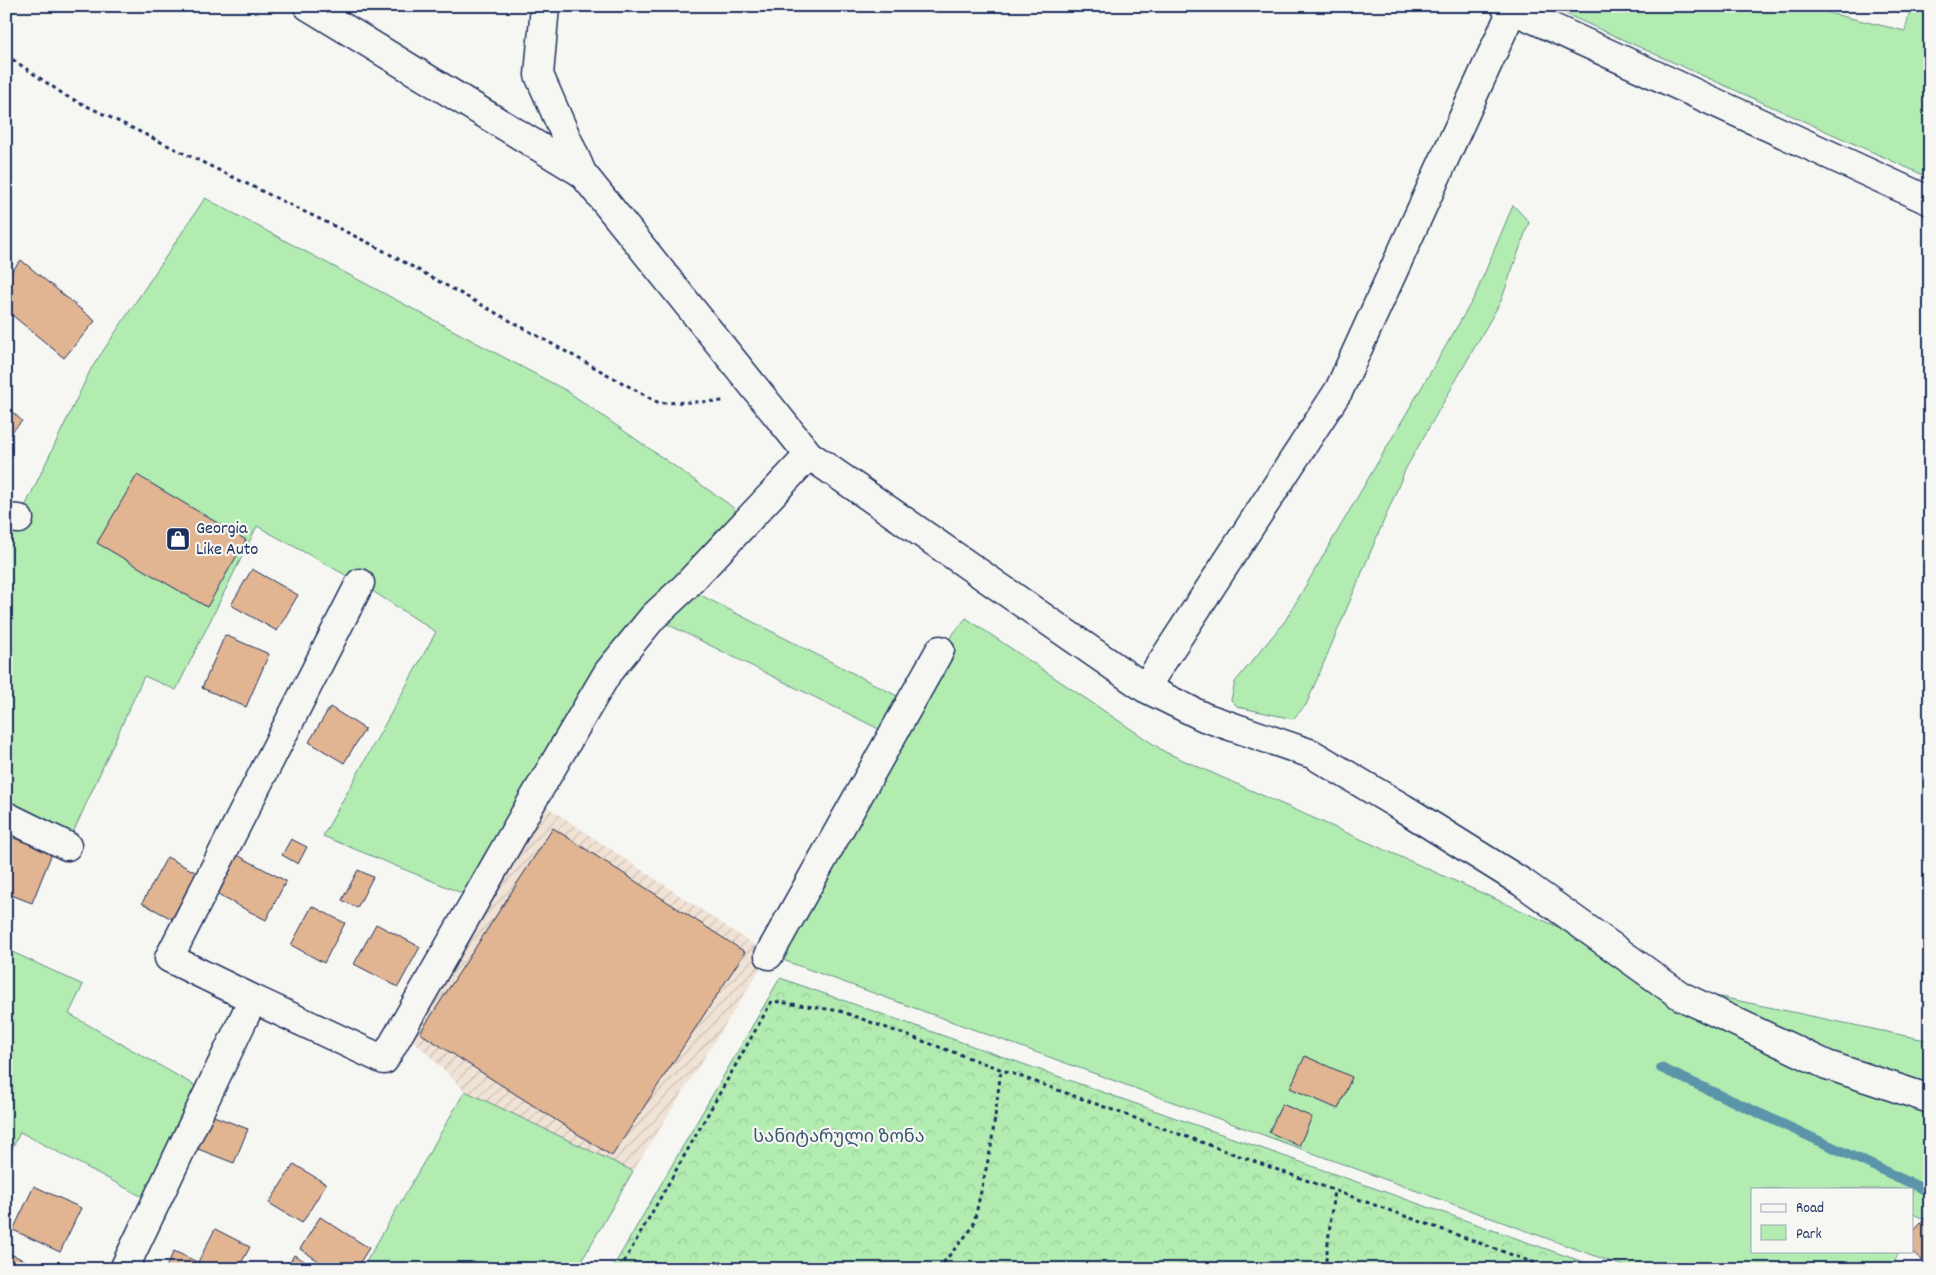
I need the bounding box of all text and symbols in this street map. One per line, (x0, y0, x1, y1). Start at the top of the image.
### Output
place label: Georgia Like Auto (196, 517, 258, 563)
shop icon: Georgia Like Auto (165, 526, 191, 552)
park label: სანიტარული ზონა (753, 1126, 925, 1151)
legend (1751, 1188, 1914, 1252)
text: Road (1796, 1198, 1824, 1220)
text: Park (1796, 1224, 1822, 1246)

